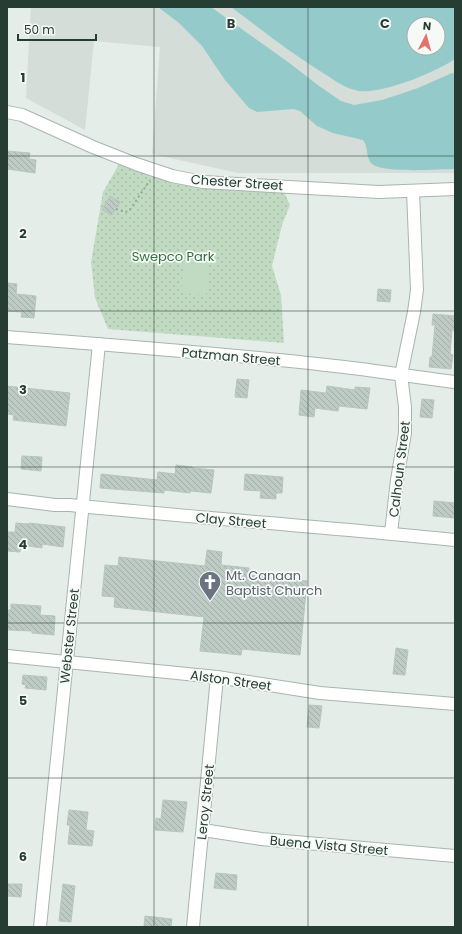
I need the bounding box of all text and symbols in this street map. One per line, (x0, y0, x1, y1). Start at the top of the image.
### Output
text: B (227, 14, 236, 33)
text: C (380, 14, 390, 33)
scale bar (18, 16, 96, 42)
north arrow (406, 16, 446, 56)
text: N (422, 18, 432, 34)
text: 50 m (24, 21, 55, 38)
text: 1 (21, 68, 25, 87)
street label: Chester Street (190, 170, 284, 195)
text: 2 (19, 224, 27, 243)
park label: Swepco Park (132, 247, 215, 266)
street label: Patzman Street (181, 343, 281, 370)
text: 3 (19, 380, 27, 399)
street label: Calhoun Street (384, 420, 415, 518)
street label: Clay Street (195, 508, 267, 533)
text: 4 (19, 535, 28, 554)
place label: Mt. Canaan Baptist Church (226, 566, 322, 600)
church icon: Mt. Canaan Baptist Church (197, 569, 223, 602)
street label: Webster Street (55, 587, 84, 685)
street label: Alston Street (189, 665, 273, 696)
text: 5 (19, 691, 27, 710)
street label: Leroy Street (192, 763, 219, 841)
street label: Buena Vista Street (269, 831, 389, 860)
text: 6 (19, 847, 27, 866)

